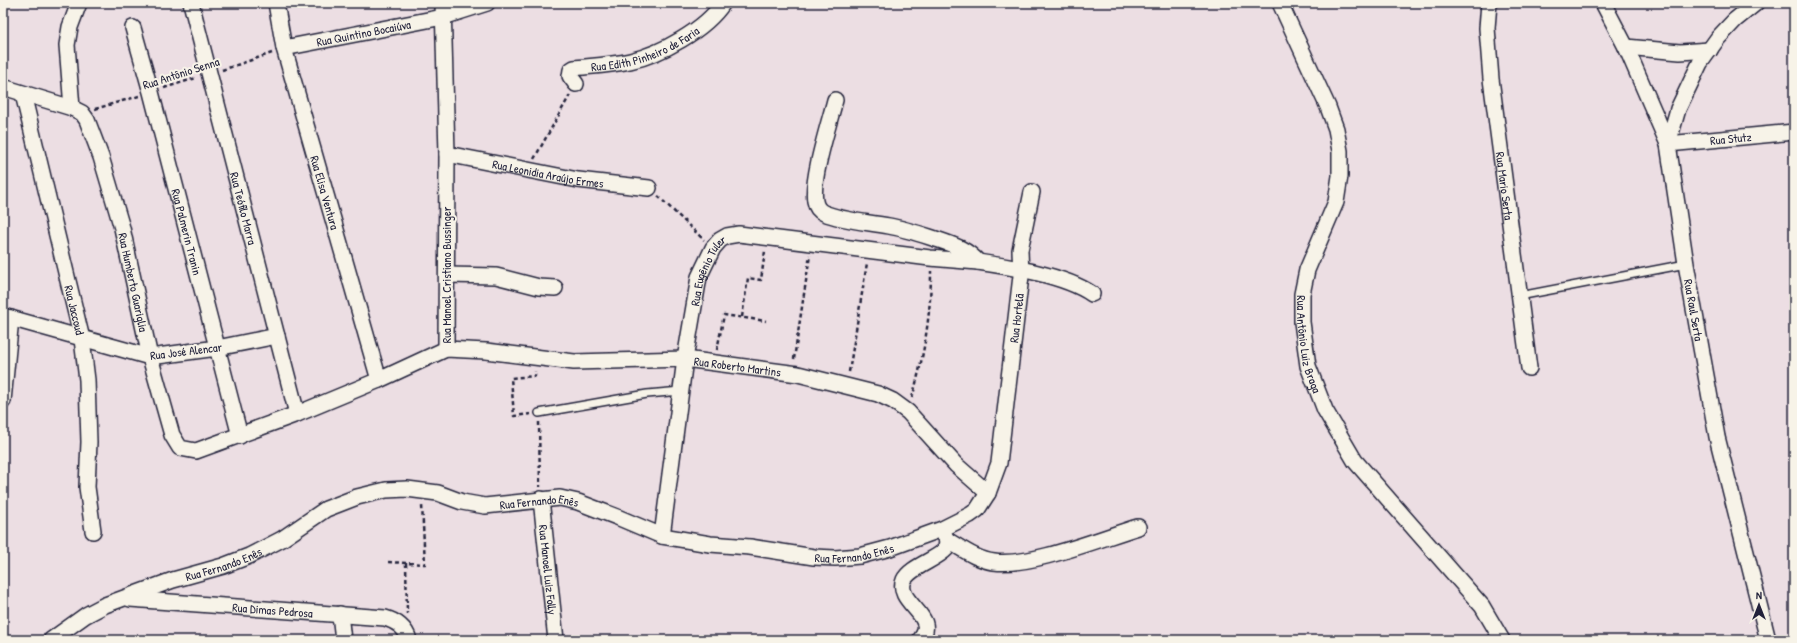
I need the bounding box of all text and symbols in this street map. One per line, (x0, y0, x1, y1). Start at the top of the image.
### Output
street label: Rua Quintino Bocaiúva (315, 15, 412, 50)
street label: Rua Edith Pinheiro de Faria (590, 22, 703, 75)
street label: Rua Antônio Senna (141, 53, 222, 93)
street label: Rua Stutz (1709, 128, 1752, 148)
street label: Rua Mario Serta (1492, 151, 1518, 221)
street label: Rua Elisa Ventura (307, 153, 344, 232)
street label: Rua Leonidia Araújo Ermes (491, 155, 605, 191)
street label: Rua Teófilo Marra (226, 170, 262, 247)
street label: Rua Palmerin Tranin (168, 187, 207, 277)
street label: Rua Manoel Cristiano Bussinger (438, 206, 455, 343)
street label: Rua Eugênio Tuler (686, 230, 729, 307)
street label: Rua Humberto Guariglia (115, 231, 153, 334)
street label: Rua Raul Serta (1680, 278, 1708, 342)
street label: Rua Jaccoud (61, 283, 89, 337)
street label: Rua Hortelã (1005, 292, 1027, 344)
street label: Rua Antônio Luiz Braga (1294, 295, 1326, 396)
street label: Rua José Alencar (149, 338, 223, 364)
street label: Rua Roberto Martins (693, 352, 782, 380)
street label: Rua Fernando Enês (499, 489, 581, 513)
street label: Rua Manoel Luiz Folly (535, 524, 562, 615)
street label: Rua Fernando Enês (814, 539, 896, 567)
street label: Rua Fernando Enês (183, 542, 265, 585)
north arrow (1739, 585, 1779, 625)
text: N (1756, 588, 1762, 602)
street label: Rua Dimas Pedrosa (232, 598, 314, 621)

